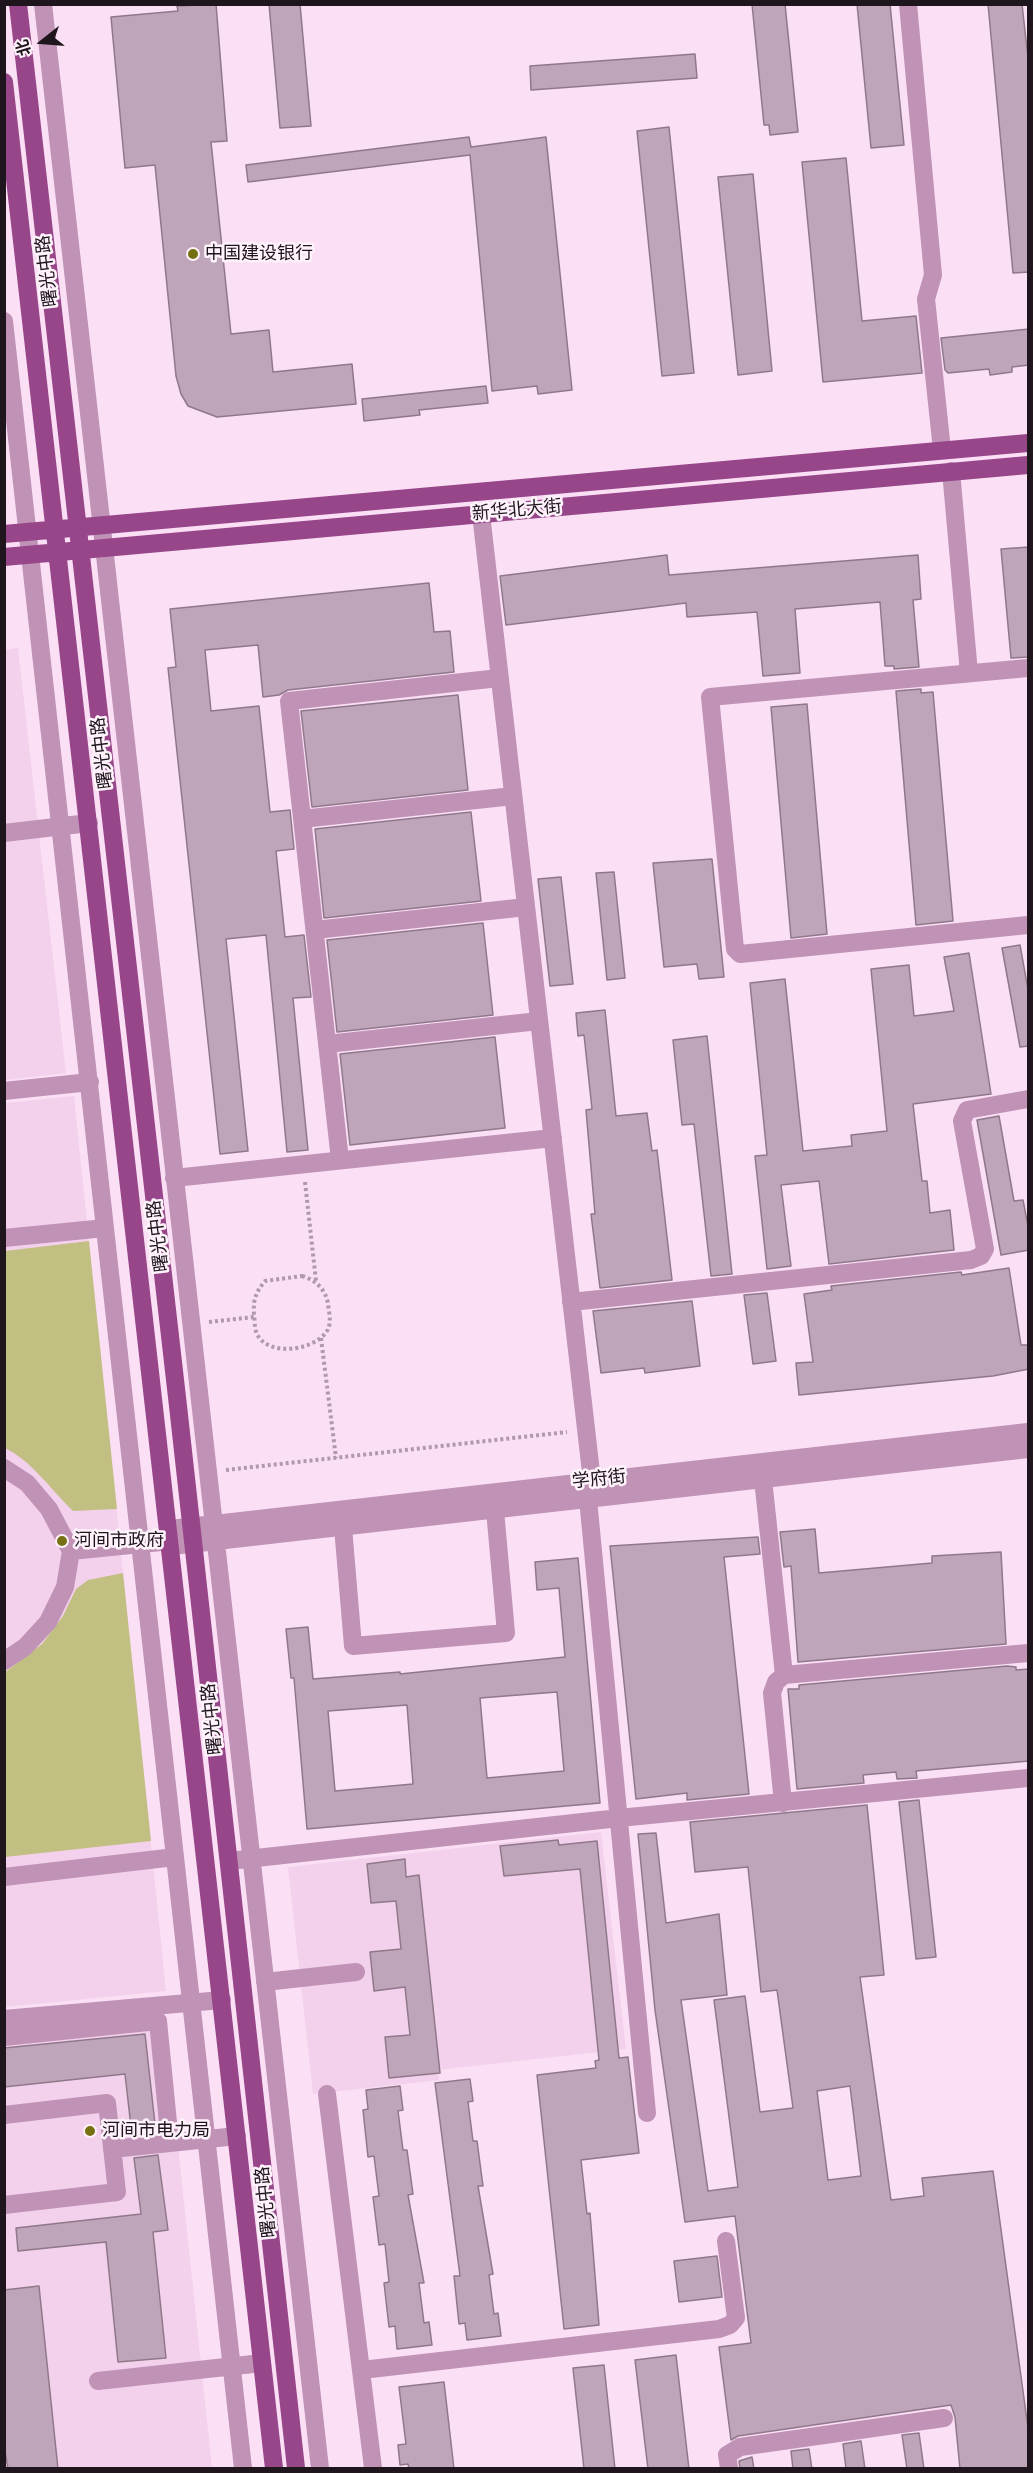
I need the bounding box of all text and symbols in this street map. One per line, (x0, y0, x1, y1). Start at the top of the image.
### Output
north arrow (12, 12, 72, 72)
text: 北 (13, 37, 36, 58)
street label: 曙光中路 (33, 234, 63, 308)
place label: 中国建设银行 (205, 243, 313, 265)
marker: 中国建设银行 (186, 247, 200, 261)
street label: 新华北大街 (471, 496, 563, 526)
street label: 曙光中路 (88, 716, 118, 790)
street label: 曙光中路 (144, 1199, 174, 1273)
street label: 学府街 (571, 1466, 627, 1494)
place label: 河间市政府 (74, 1530, 164, 1552)
marker: 河间市政府 (55, 1534, 69, 1548)
street label: 曙光中路 (198, 1682, 228, 1756)
place label: 河间市电力局 (102, 2120, 210, 2142)
marker: 河间市电力局 (83, 2124, 97, 2138)
street label: 曙光中路 (252, 2165, 282, 2239)

